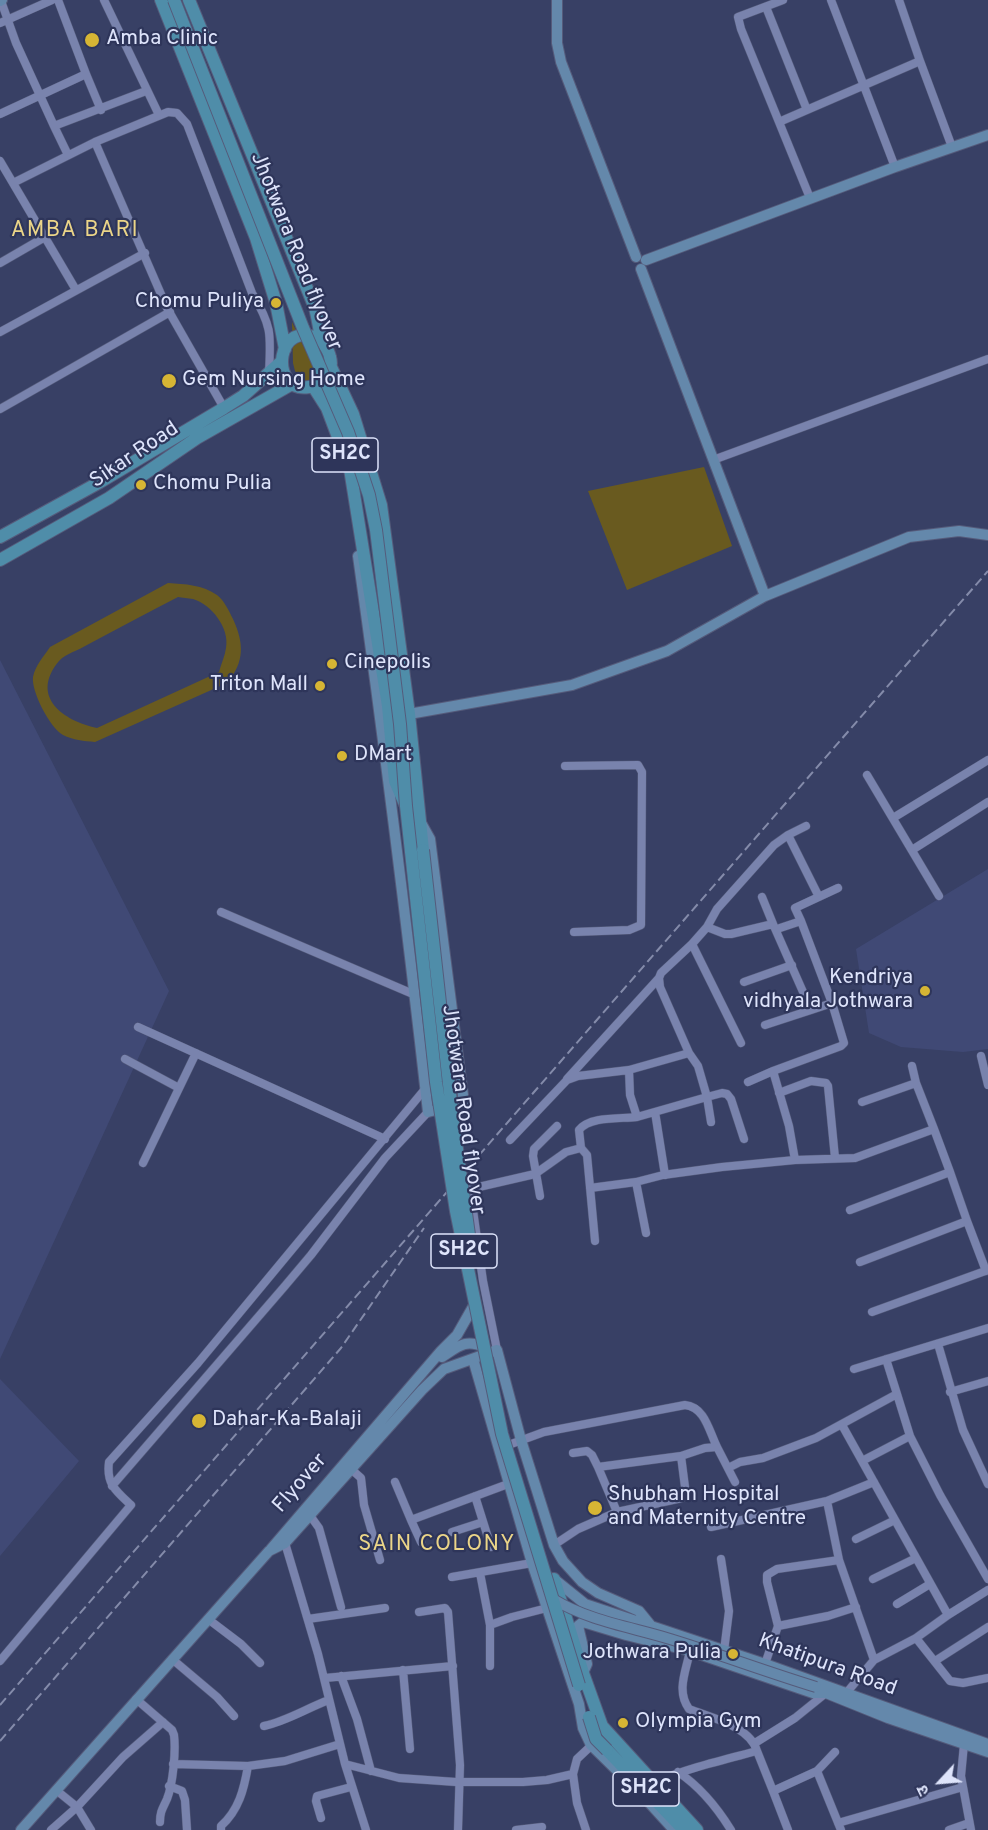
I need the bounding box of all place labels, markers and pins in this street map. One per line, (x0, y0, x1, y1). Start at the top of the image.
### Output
place label: Amba Clinic (106, 27, 218, 53)
marker: Amba Clinic (83, 31, 101, 49)
place label: Chomu Puliya (135, 290, 264, 316)
marker: Chomu Puliya (269, 296, 283, 310)
place label: Gem Nursing Home (182, 368, 365, 394)
marker: Gem Nursing Home (160, 372, 178, 390)
place label: Chomu Pulia (153, 472, 272, 498)
marker: Chomu Pulia (134, 478, 148, 492)
place label: Cinepolis (344, 651, 431, 677)
marker: Cinepolis (325, 657, 339, 671)
place label: Triton Mall (210, 673, 308, 699)
marker: Triton Mall (313, 679, 327, 693)
place label: DMart (354, 743, 412, 769)
marker: DMart (335, 749, 349, 763)
place label: Kendriya vidhyala Jothwara (743, 966, 913, 1016)
marker: Kendriya vidhyala Jothwara (918, 984, 932, 998)
place label: Dahar-Ka-Balaji (212, 1408, 362, 1434)
marker: Dahar-Ka-Balaji (190, 1412, 208, 1430)
place label: Shubham Hospital and Maternity Centre (608, 1483, 806, 1533)
marker: Shubham Hospital and Maternity Centre (586, 1499, 604, 1517)
place label: Jothwara Pulia (582, 1641, 721, 1667)
marker: Jothwara Pulia (726, 1647, 740, 1661)
place label: Olympia Gym (635, 1710, 762, 1736)
marker: Olympia Gym (616, 1716, 630, 1730)

